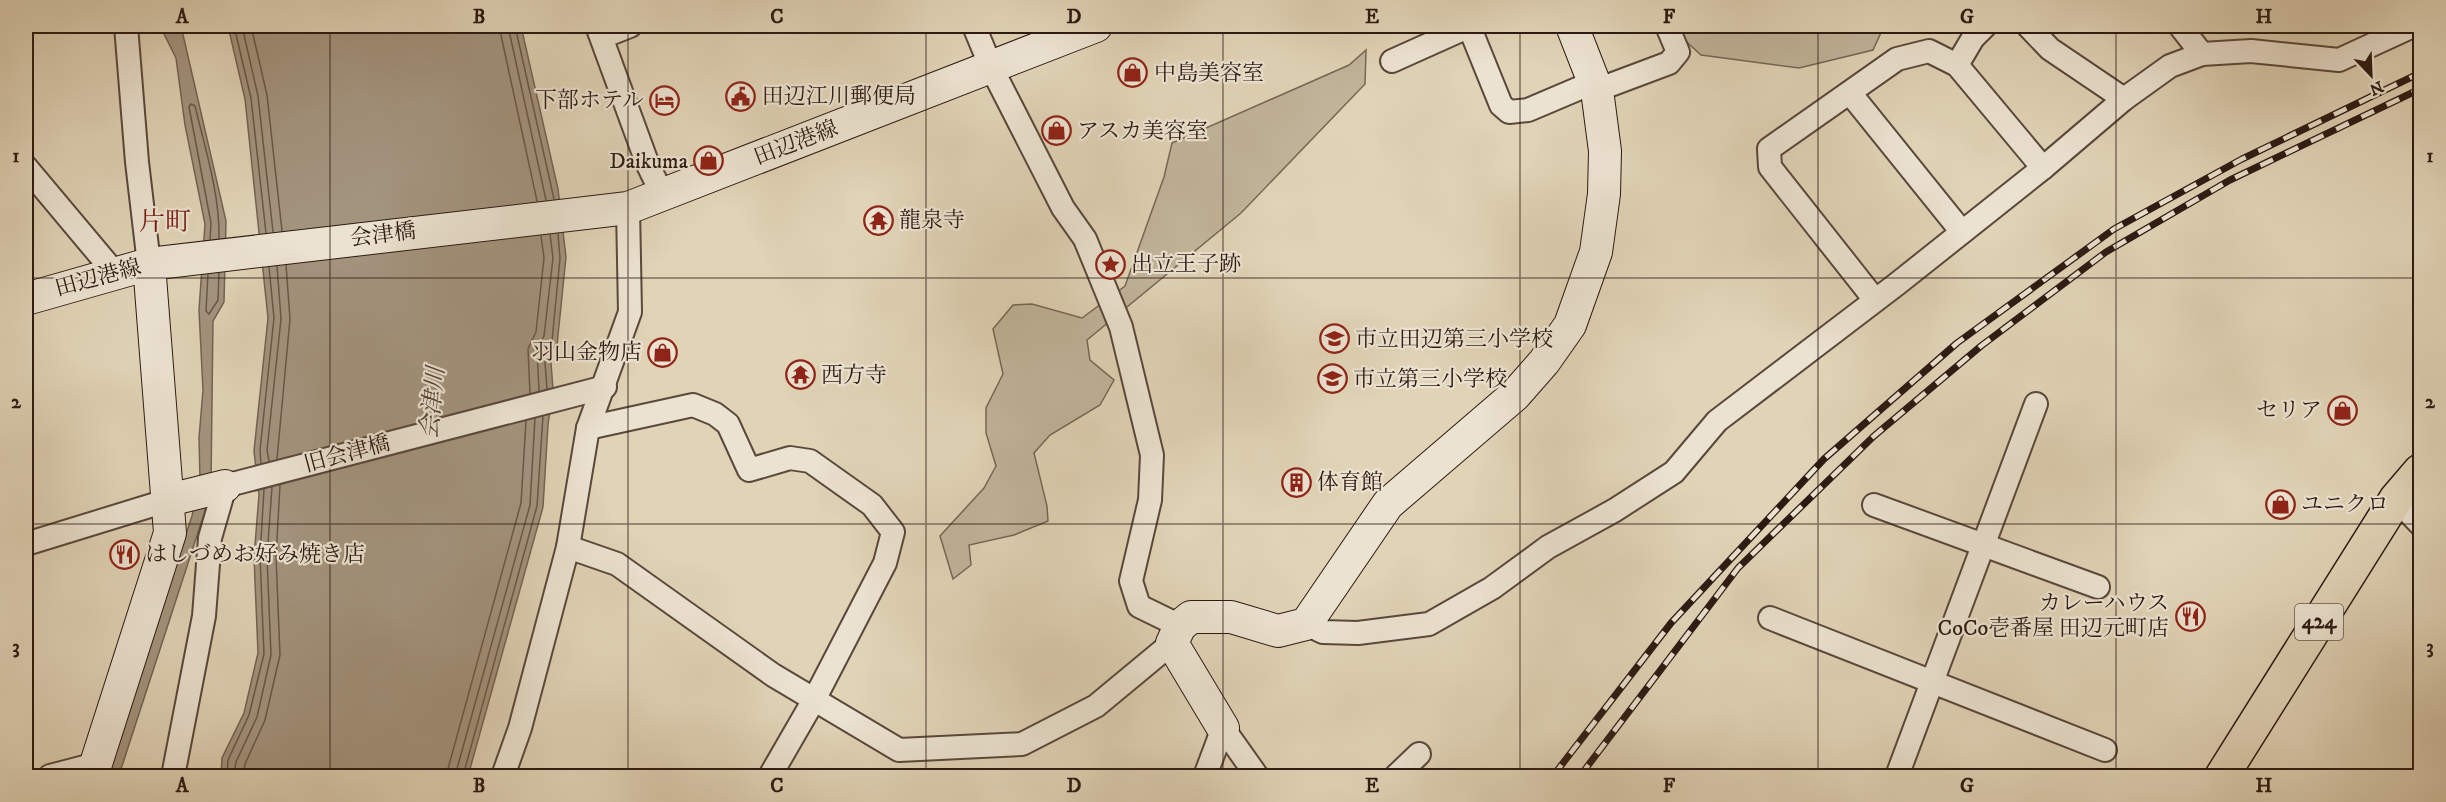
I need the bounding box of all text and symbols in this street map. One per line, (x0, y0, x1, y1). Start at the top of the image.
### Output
text: A (175, 5, 190, 30)
text: B (473, 5, 485, 30)
text: C (770, 5, 784, 30)
text: D (1067, 5, 1082, 30)
text: E (1365, 5, 1379, 30)
text: F (1663, 5, 1676, 30)
text: G (1960, 5, 1974, 30)
text: H (2256, 5, 2273, 30)
north arrow (2341, 45, 2401, 105)
shop icon: 中島美容室 (1117, 57, 1149, 89)
place label: 中島美容室 (1154, 60, 1264, 87)
text: N (2367, 76, 2386, 100)
public building icon: 田辺江川郵便局 (725, 80, 757, 112)
place label: 田辺江川郵便局 (762, 83, 916, 110)
hotel icon: 下部ホテル (649, 84, 681, 116)
place label: 下部ホテル (535, 87, 644, 114)
street label: 田辺港線 (750, 115, 842, 171)
shop icon: アスカ美容室 (1040, 115, 1072, 147)
place label: アスカ美容室 (1077, 118, 1208, 145)
text: 1 (12, 144, 20, 169)
text: 1 (2426, 144, 2434, 169)
shop icon: Daikuma (693, 145, 725, 177)
place label: Daikuma (609, 148, 689, 175)
temple icon: 龍泉寺 (862, 204, 894, 236)
district label: 片町 (139, 206, 191, 239)
place label: 龍泉寺 (899, 207, 965, 234)
street label: 会津橋 (349, 218, 417, 252)
place icon: 出立王子跡 (1094, 248, 1126, 280)
place label: 出立王子跡 (1131, 251, 1241, 278)
street label: 田辺港線 (52, 254, 144, 302)
school or university icon: 市立田辺第三小学校 (1318, 323, 1350, 355)
place label: 市立田辺第三小学校 (1355, 326, 1553, 353)
shop icon: 羽山金物店 (647, 336, 679, 368)
place label: 羽山金物店 (532, 339, 642, 366)
temple icon: 西方寺 (784, 359, 816, 391)
place label: 西方寺 (821, 362, 887, 389)
water label: 会津川 (414, 363, 452, 440)
school or university icon: 市立第三小学校 (1316, 363, 1348, 395)
place label: 市立第三小学校 (1353, 366, 1507, 393)
text: 2 (11, 390, 22, 415)
text: 2 (2425, 390, 2436, 415)
shop icon: セリア (2327, 394, 2359, 426)
place label: セリア (2256, 397, 2322, 424)
street label: 旧会津橋 (301, 430, 393, 478)
building icon: 体育館 (1280, 466, 1312, 498)
place label: 体育館 (1317, 469, 1383, 496)
shop icon: ユニクロ (2264, 488, 2296, 520)
place label: ユニクロ (2301, 491, 2389, 518)
restaurant icon: はしづめお好み焼き店 (108, 538, 140, 570)
place label: はしづめお好み焼き店 (145, 541, 365, 568)
place label: カレーハウス CoCo壱番屋 田辺元町店 (1938, 590, 2169, 642)
restaurant icon: カレーハウス CoCo壱番屋 田辺元町店 (2174, 600, 2206, 632)
road number: 424 (2295, 604, 2343, 640)
text: 3 (12, 635, 20, 660)
text: 3 (2426, 635, 2434, 660)
text: A (175, 774, 190, 799)
text: B (473, 774, 485, 799)
text: C (770, 774, 784, 799)
text: D (1067, 774, 1082, 799)
text: E (1365, 774, 1379, 799)
text: F (1663, 774, 1676, 799)
text: G (1960, 774, 1974, 799)
text: H (2256, 774, 2273, 799)

